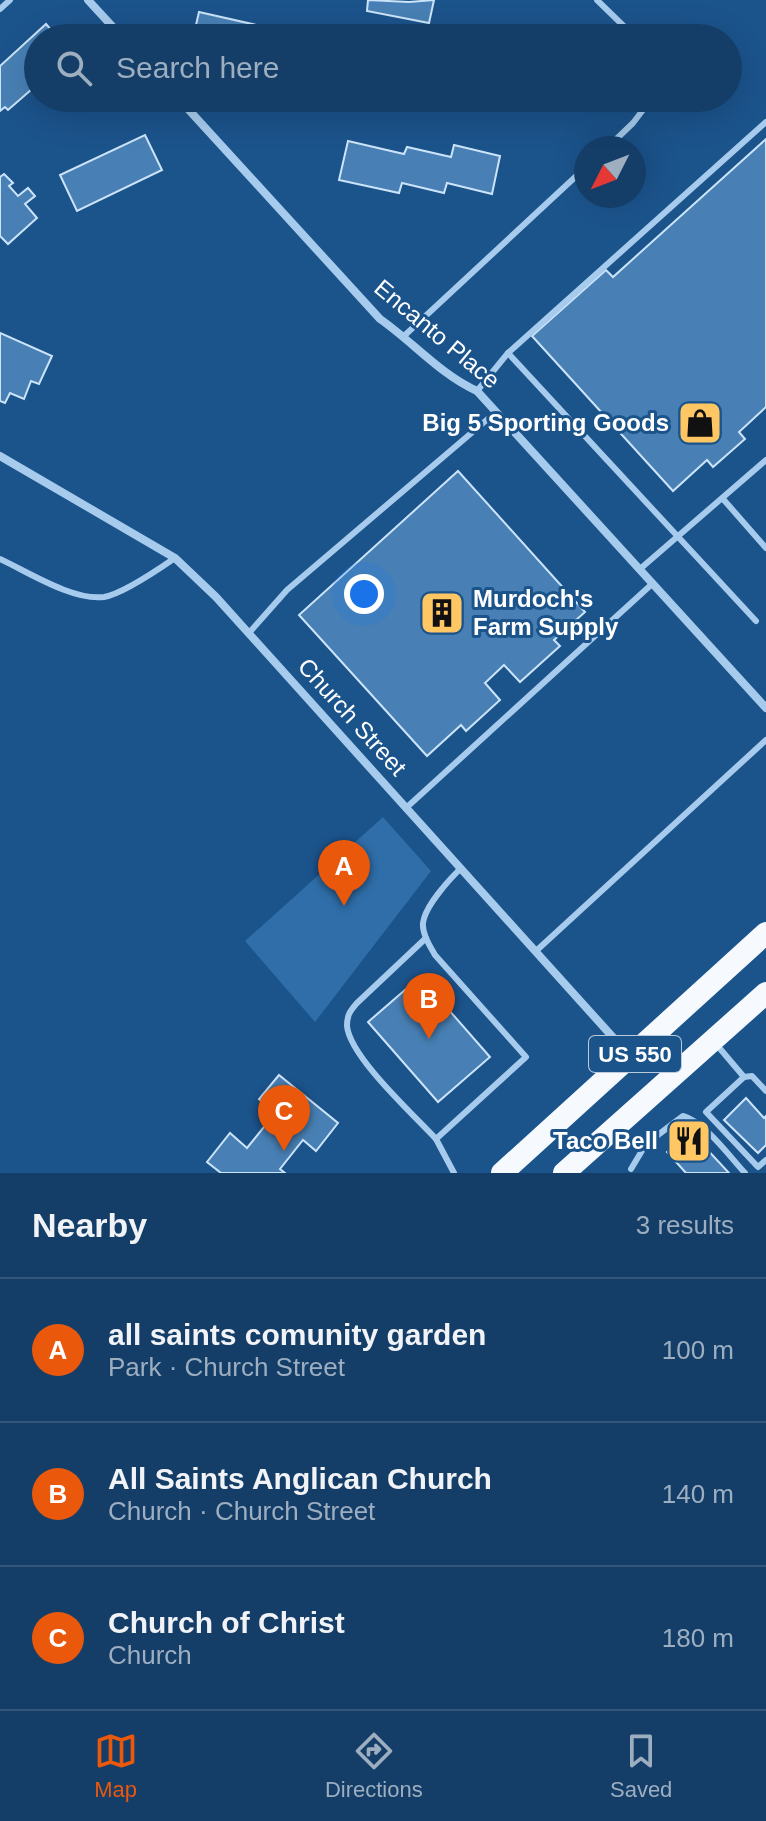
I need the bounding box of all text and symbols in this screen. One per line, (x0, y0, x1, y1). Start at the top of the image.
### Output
search box (24, 24, 742, 112)
icon: search (52, 46, 96, 90)
text: Search here (116, 51, 279, 84)
north arrow (574, 136, 646, 208)
street label: Encanto Place (369, 274, 505, 394)
shop icon: Big 5 Sporting Goods (676, 399, 724, 447)
place label: Big 5 Sporting Goods (422, 409, 669, 436)
your location (344, 574, 384, 614)
place label: Murdoch's Farm Supply (473, 585, 619, 640)
building icon: Murdoch's Farm Supply (418, 589, 466, 637)
street label: Church Street (293, 653, 412, 781)
pin: A (318, 840, 370, 906)
pin: B (403, 973, 455, 1039)
road number: US 550 (589, 1036, 681, 1072)
pin: C (258, 1085, 310, 1151)
restaurant icon: Taco Bell (665, 1117, 713, 1165)
place label: Taco Bell (553, 1127, 658, 1154)
text: Nearby (32, 1206, 147, 1244)
text: 3 results (636, 1210, 734, 1240)
text: all saints comunity garden (108, 1318, 486, 1351)
text: A (49, 1335, 67, 1365)
text: 100 m (662, 1335, 734, 1365)
text: Park · Church Street (108, 1352, 345, 1382)
text: All Saints Anglican Church (108, 1462, 492, 1495)
text: B (49, 1479, 67, 1509)
text: 140 m (662, 1479, 734, 1509)
text: Church · Church Street (108, 1496, 375, 1526)
text: Church of Christ (108, 1606, 345, 1639)
text: C (49, 1623, 67, 1653)
text: 180 m (662, 1623, 734, 1653)
text: Church (108, 1640, 192, 1670)
tab: Map (94, 1729, 138, 1803)
tab: Directions (325, 1729, 423, 1803)
tab: Saved (610, 1729, 672, 1803)

